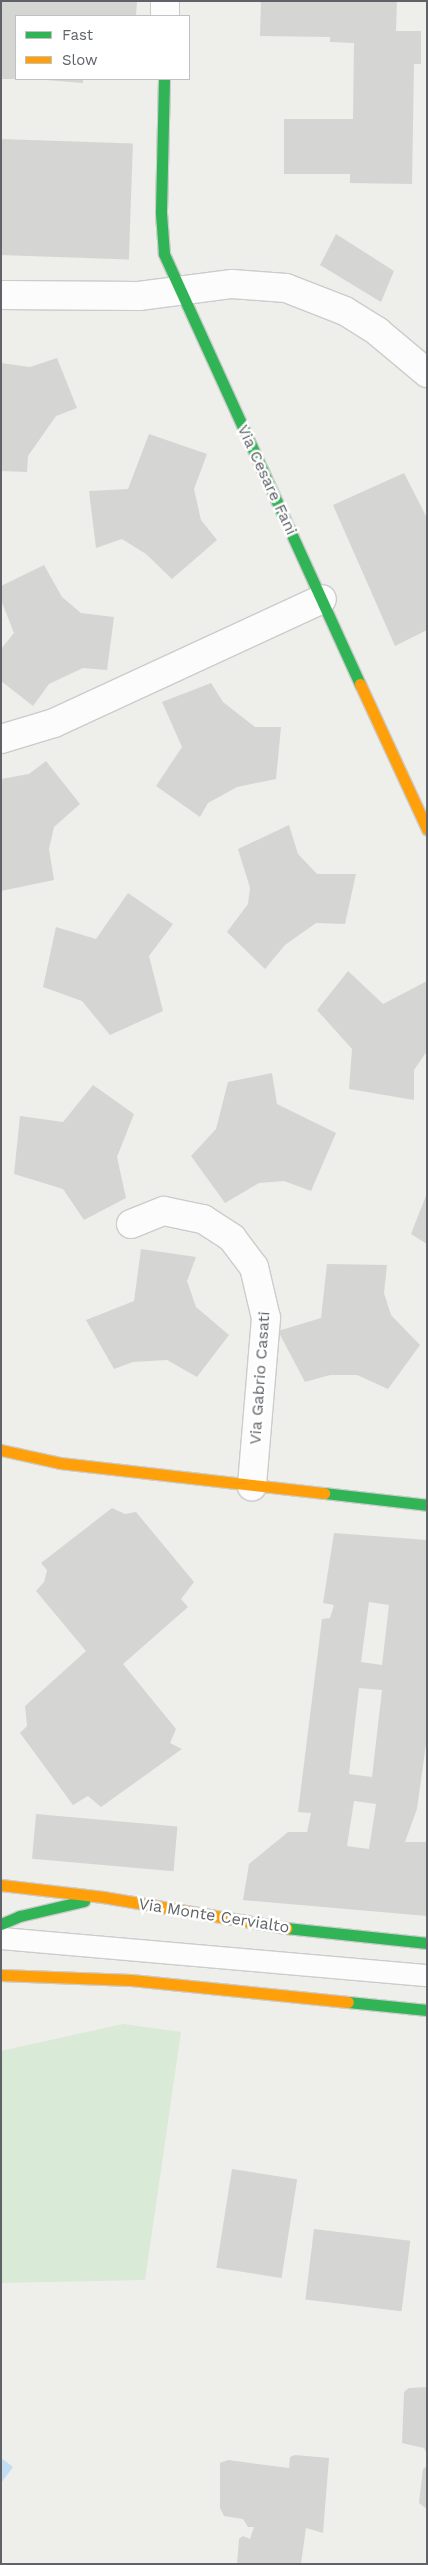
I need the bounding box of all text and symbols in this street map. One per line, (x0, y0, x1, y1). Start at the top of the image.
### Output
legend (15, 15, 190, 80)
text: Fast (62, 26, 93, 44)
text: Slow (62, 51, 98, 69)
street label: Via Cesare Fani (233, 422, 301, 538)
street label: Via Gabrio Casati (246, 1311, 274, 1445)
street label: Via Monte Cervialto (137, 1895, 291, 1937)

